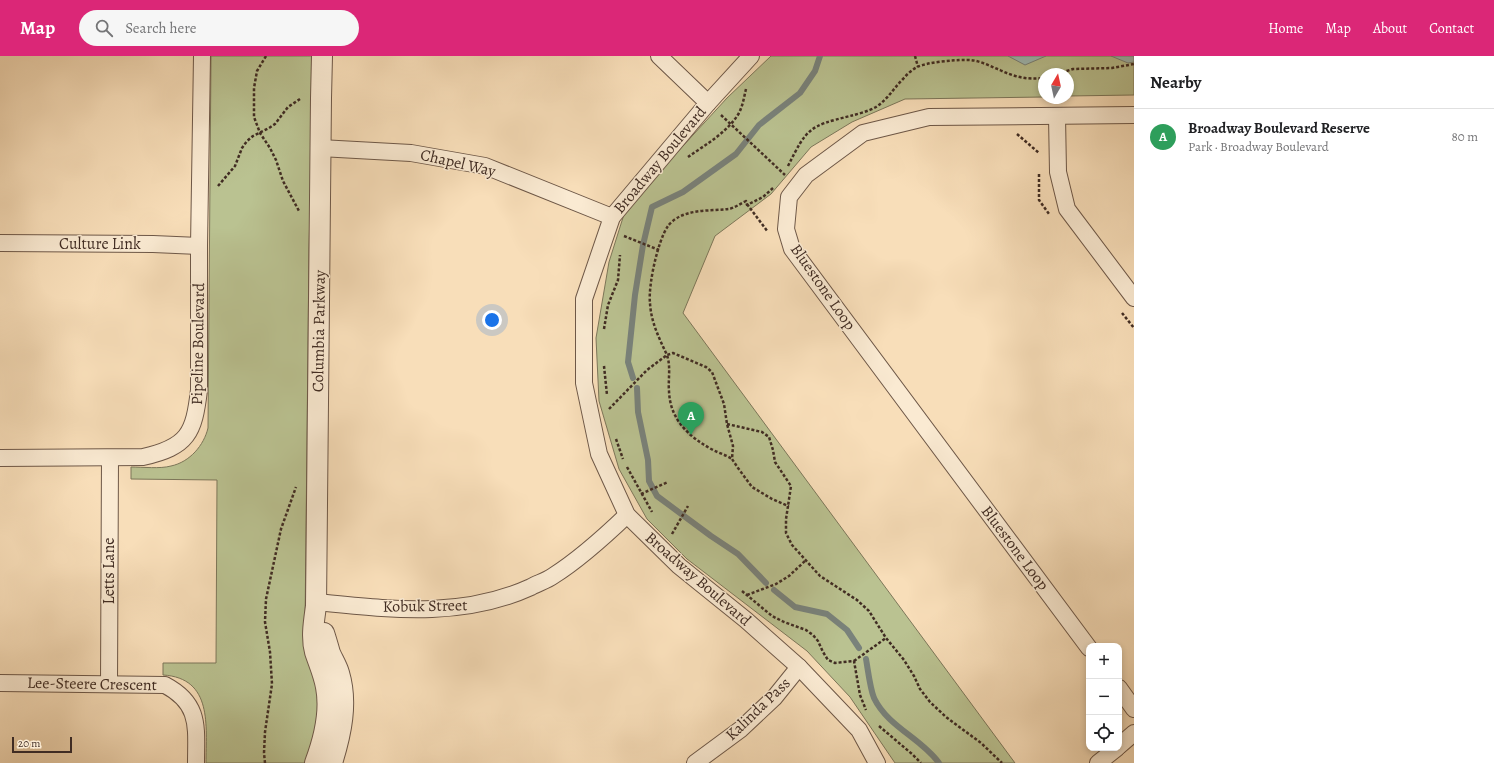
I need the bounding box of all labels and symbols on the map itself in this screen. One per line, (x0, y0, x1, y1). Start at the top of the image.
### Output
north arrow (1038, 68, 1074, 104)
street label: Broadway Boulevard (609, 101, 712, 218)
street label: Chapel Way (418, 144, 499, 183)
street label: Culture Link (59, 233, 141, 255)
street label: Bluestone Loop (785, 240, 861, 334)
street label: Columbia Parkway (307, 269, 331, 392)
street label: Pipeline Boulevard (186, 282, 210, 405)
your location (482, 310, 502, 330)
pin: A (678, 402, 704, 435)
street label: Bluestone Loop (976, 501, 1054, 595)
street label: Broadway Boulevard (640, 527, 756, 631)
street label: Letts Lane (98, 538, 120, 604)
street label: Kobuk Street (382, 594, 468, 618)
street label: Lee-Steere Crescent (27, 672, 157, 696)
street label: Kalinda Pass (721, 672, 795, 746)
scale bar (12, 735, 72, 754)

